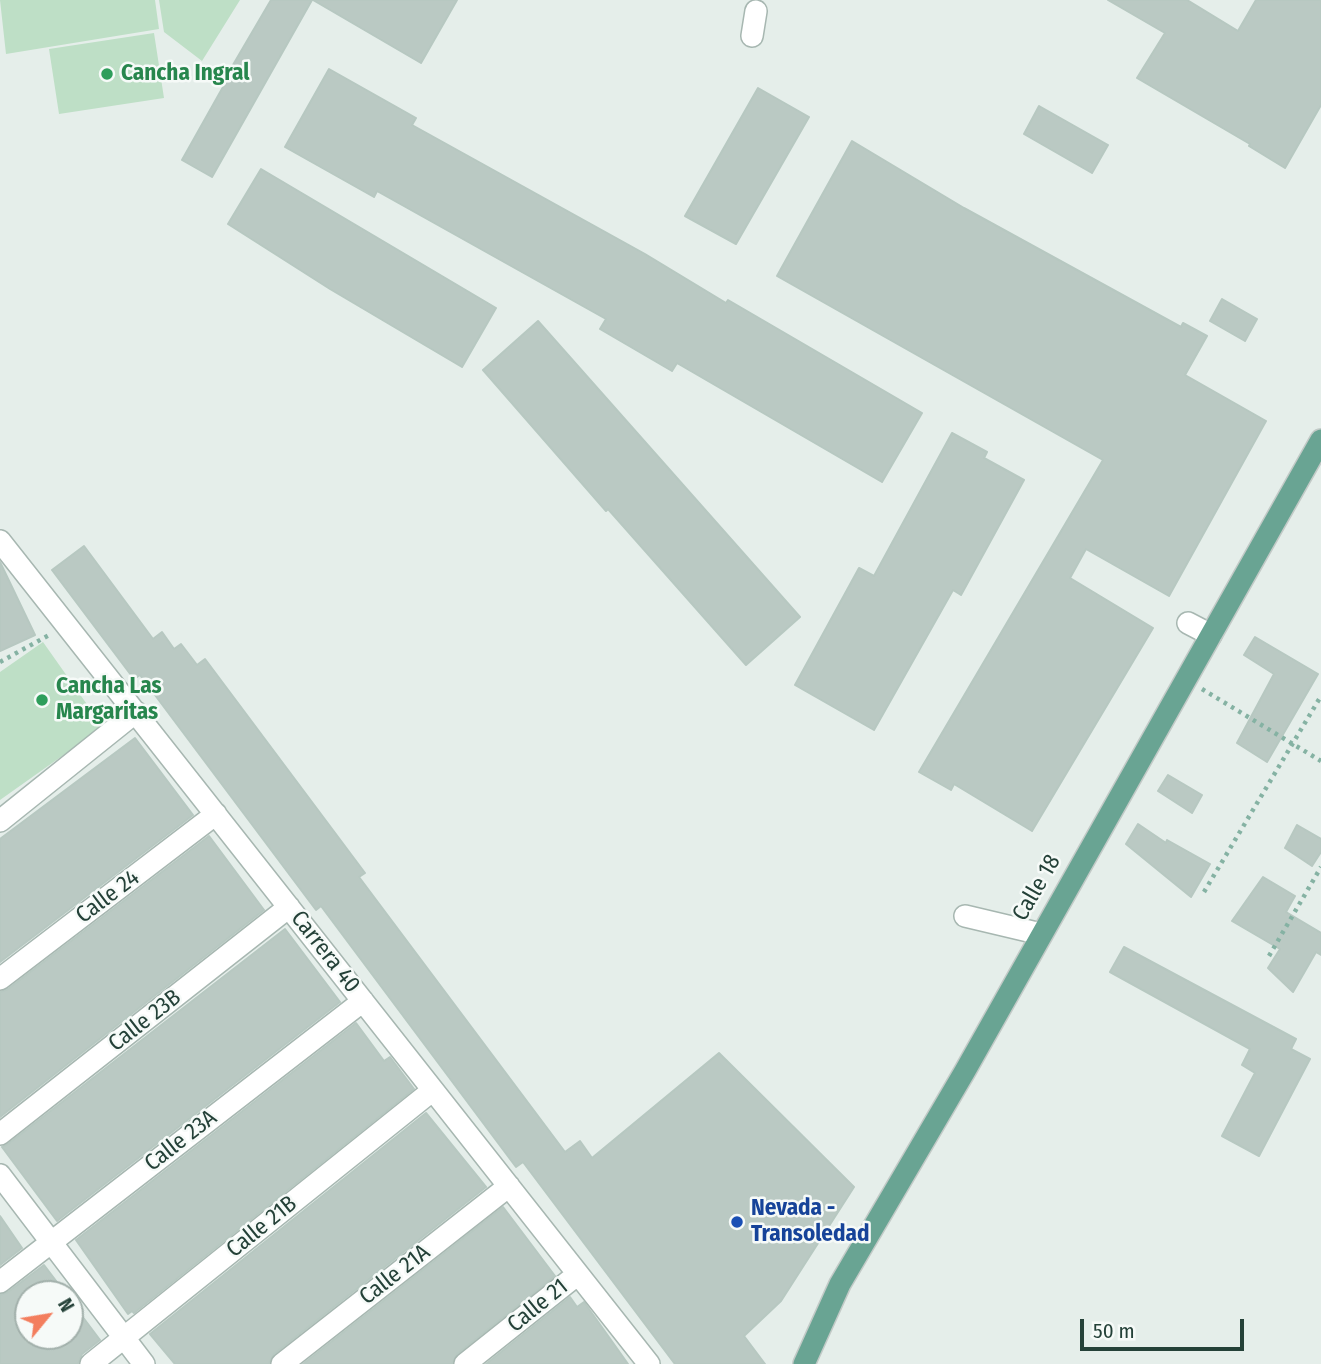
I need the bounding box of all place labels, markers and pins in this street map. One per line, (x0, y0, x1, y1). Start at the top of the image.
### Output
place label: Cancha Ingral (121, 60, 250, 88)
marker: Cancha Ingral (99, 66, 115, 82)
place label: Cancha Las Margaritas (56, 673, 162, 727)
marker: Cancha Las Margaritas (34, 692, 50, 708)
place label: Nevada - Transoledad (751, 1195, 869, 1249)
marker: Nevada - Transoledad (729, 1214, 745, 1230)

